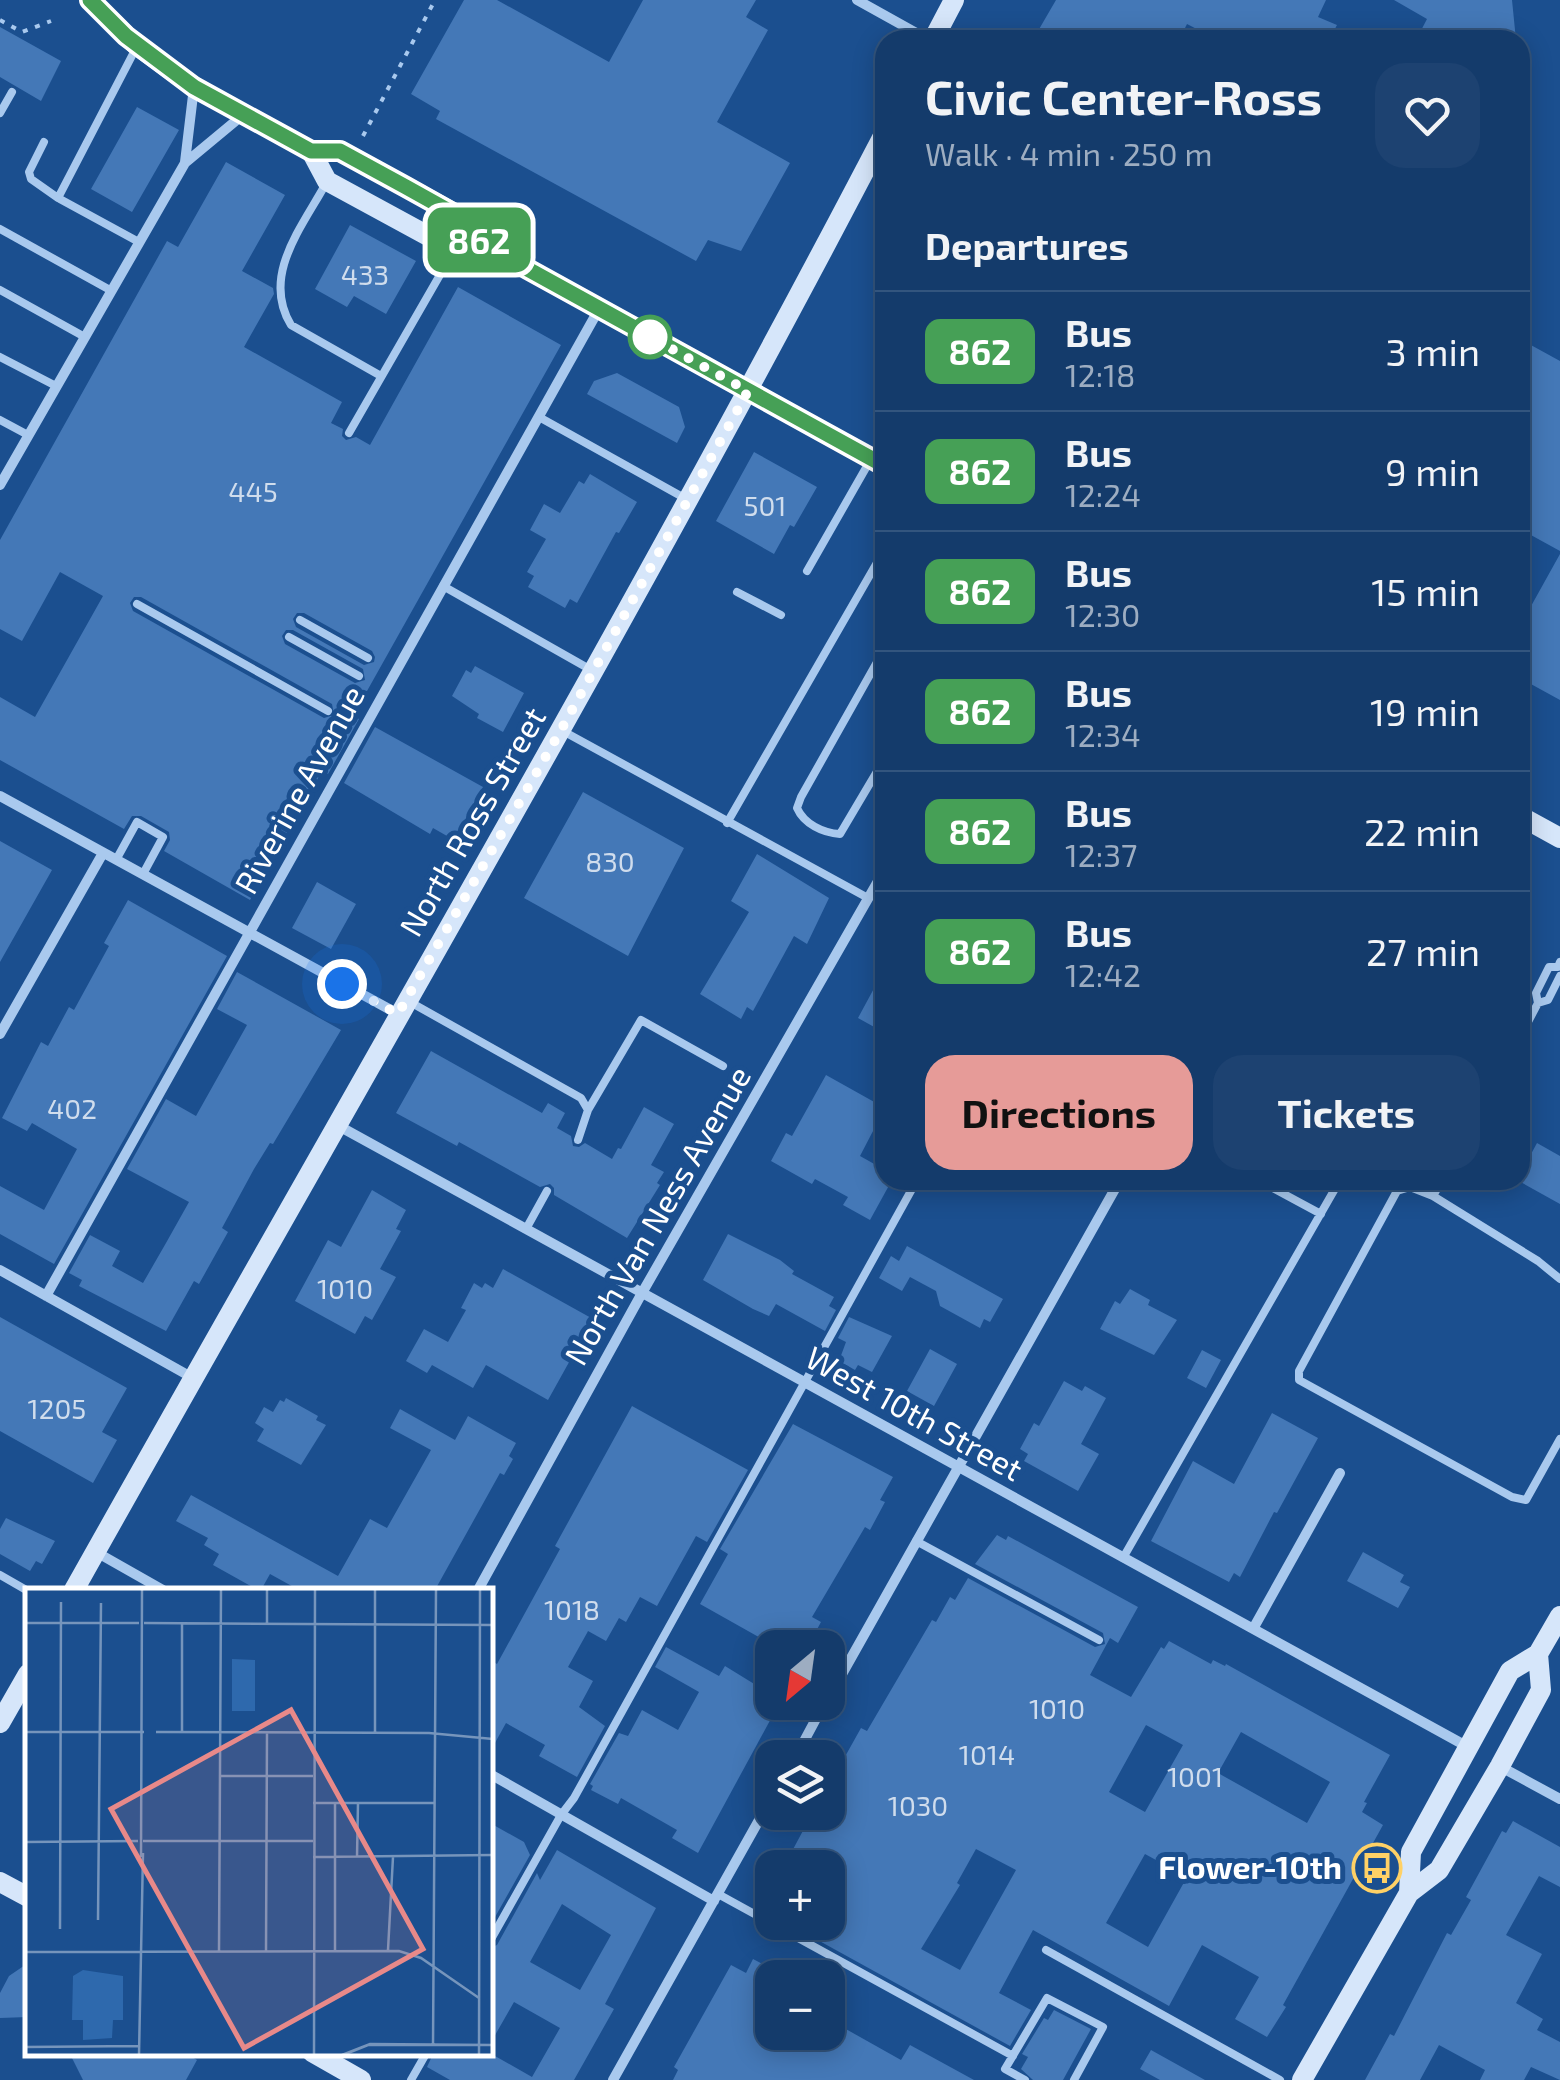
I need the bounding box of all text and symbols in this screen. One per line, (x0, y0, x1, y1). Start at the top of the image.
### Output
button: heart (1375, 63, 1480, 168)
text: Civic Center-Ross (925, 67, 1322, 125)
text: Walk · 4 min · 250 m (925, 134, 1213, 172)
line badge: 862 (422, 208, 536, 272)
text: 862 (448, 219, 510, 261)
text: Departures (925, 222, 1129, 268)
house number: 433 (341, 257, 389, 291)
text: Bus (1065, 309, 1132, 355)
unlabelled marker (629, 316, 671, 358)
text: 3 min (1386, 328, 1480, 374)
text: 862 (949, 330, 1011, 372)
text: 12:18 (1065, 355, 1135, 393)
text: Bus (1065, 429, 1132, 475)
text: 9 min (1385, 448, 1480, 494)
text: 862 (949, 450, 1011, 492)
house number: 445 (228, 474, 278, 508)
text: 12:24 (1065, 475, 1141, 513)
house number: 501 (743, 488, 787, 522)
text: Bus (1065, 549, 1132, 595)
text: 15 min (1371, 568, 1480, 614)
text: 862 (949, 570, 1011, 612)
text: 12:30 (1065, 595, 1140, 633)
text: Bus (1065, 669, 1132, 715)
street label: Riverine Avenue (225, 678, 371, 900)
text: 19 min (1370, 688, 1480, 734)
text: 862 (949, 690, 1011, 732)
street label: North Ross Street (390, 700, 552, 942)
text: 12:34 (1065, 715, 1141, 753)
text: Bus (1065, 789, 1132, 835)
text: 22 min (1364, 808, 1480, 854)
text: 862 (949, 810, 1011, 852)
text: 12:37 (1065, 835, 1137, 873)
house number: 830 (585, 844, 635, 878)
text: Bus (1065, 909, 1132, 955)
text: 27 min (1366, 928, 1480, 974)
text: 862 (949, 930, 1011, 972)
text: 12:42 (1065, 955, 1141, 993)
your location (317, 959, 367, 1009)
button: Directions (925, 1055, 1193, 1170)
button: Tickets (1213, 1055, 1480, 1170)
street label: North Van Ness Avenue (555, 1059, 757, 1371)
house number: 402 (47, 1091, 97, 1125)
house number: 1010 (317, 1271, 373, 1305)
street label: West 10th Street (800, 1337, 1030, 1487)
house number: 1205 (28, 1391, 86, 1425)
inset map (25, 1588, 492, 2055)
house number: 1018 (544, 1592, 600, 1626)
north arrow (755, 1630, 845, 1720)
map controls (755, 1630, 845, 2050)
house number: 1010 (1029, 1691, 1085, 1725)
house number: 1014 (959, 1737, 1015, 1771)
button: layers (755, 1740, 845, 1830)
house number: 1001 (1167, 1759, 1223, 1793)
house number: 1030 (888, 1788, 948, 1822)
bus stop icon: Flower-10th (1351, 1842, 1403, 1894)
place label: Flower-10th (1158, 1847, 1342, 1885)
button: + (755, 1850, 845, 1940)
button: − (755, 1960, 845, 2050)

